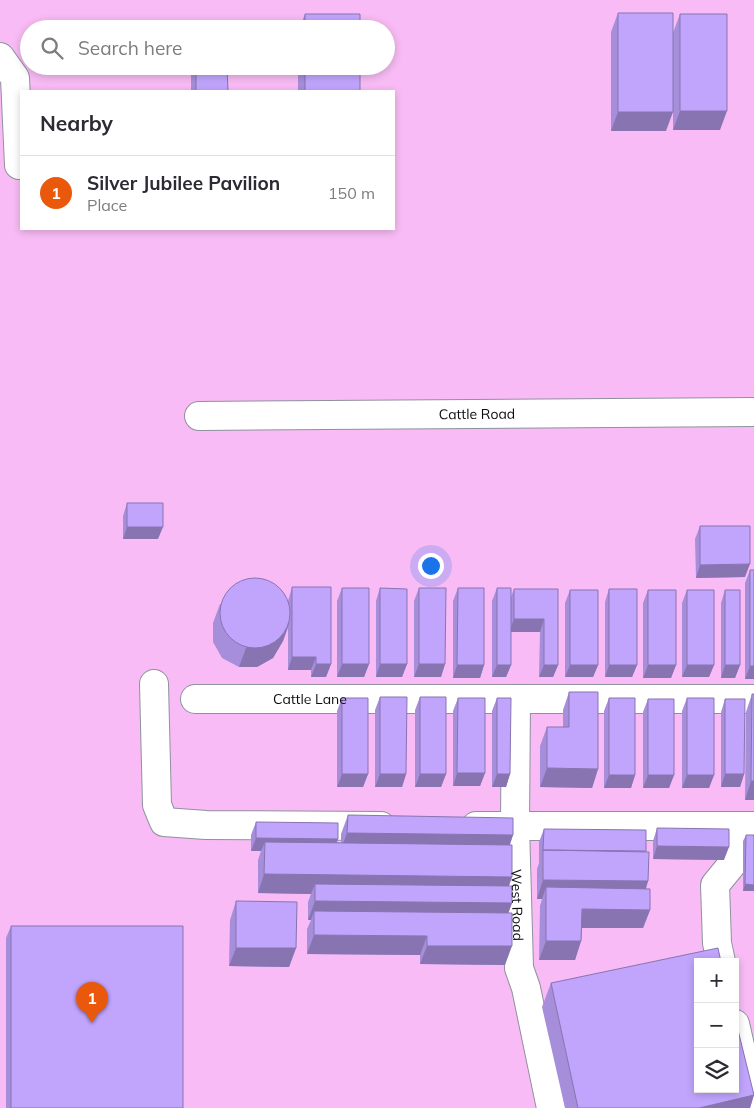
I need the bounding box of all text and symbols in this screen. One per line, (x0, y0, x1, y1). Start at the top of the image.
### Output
search box (20, 20, 395, 75)
icon: search (38, 34, 66, 62)
text: Search here (78, 36, 182, 60)
text: Nearby (40, 110, 113, 136)
text: Silver Jubilee Pavilion (87, 171, 280, 195)
text: 1 (51, 183, 61, 203)
text: 150 m (328, 183, 375, 203)
text: Place (87, 195, 127, 215)
street label: Cattle Road (439, 405, 515, 423)
your location (418, 553, 444, 579)
street label: Cattle Lane (273, 690, 347, 708)
street label: West Road (507, 869, 527, 941)
map controls (694, 958, 739, 1093)
button: + (694, 958, 739, 1003)
pin: 1 (76, 982, 108, 1023)
button: − (694, 1003, 739, 1048)
button: layers (694, 1048, 739, 1093)

